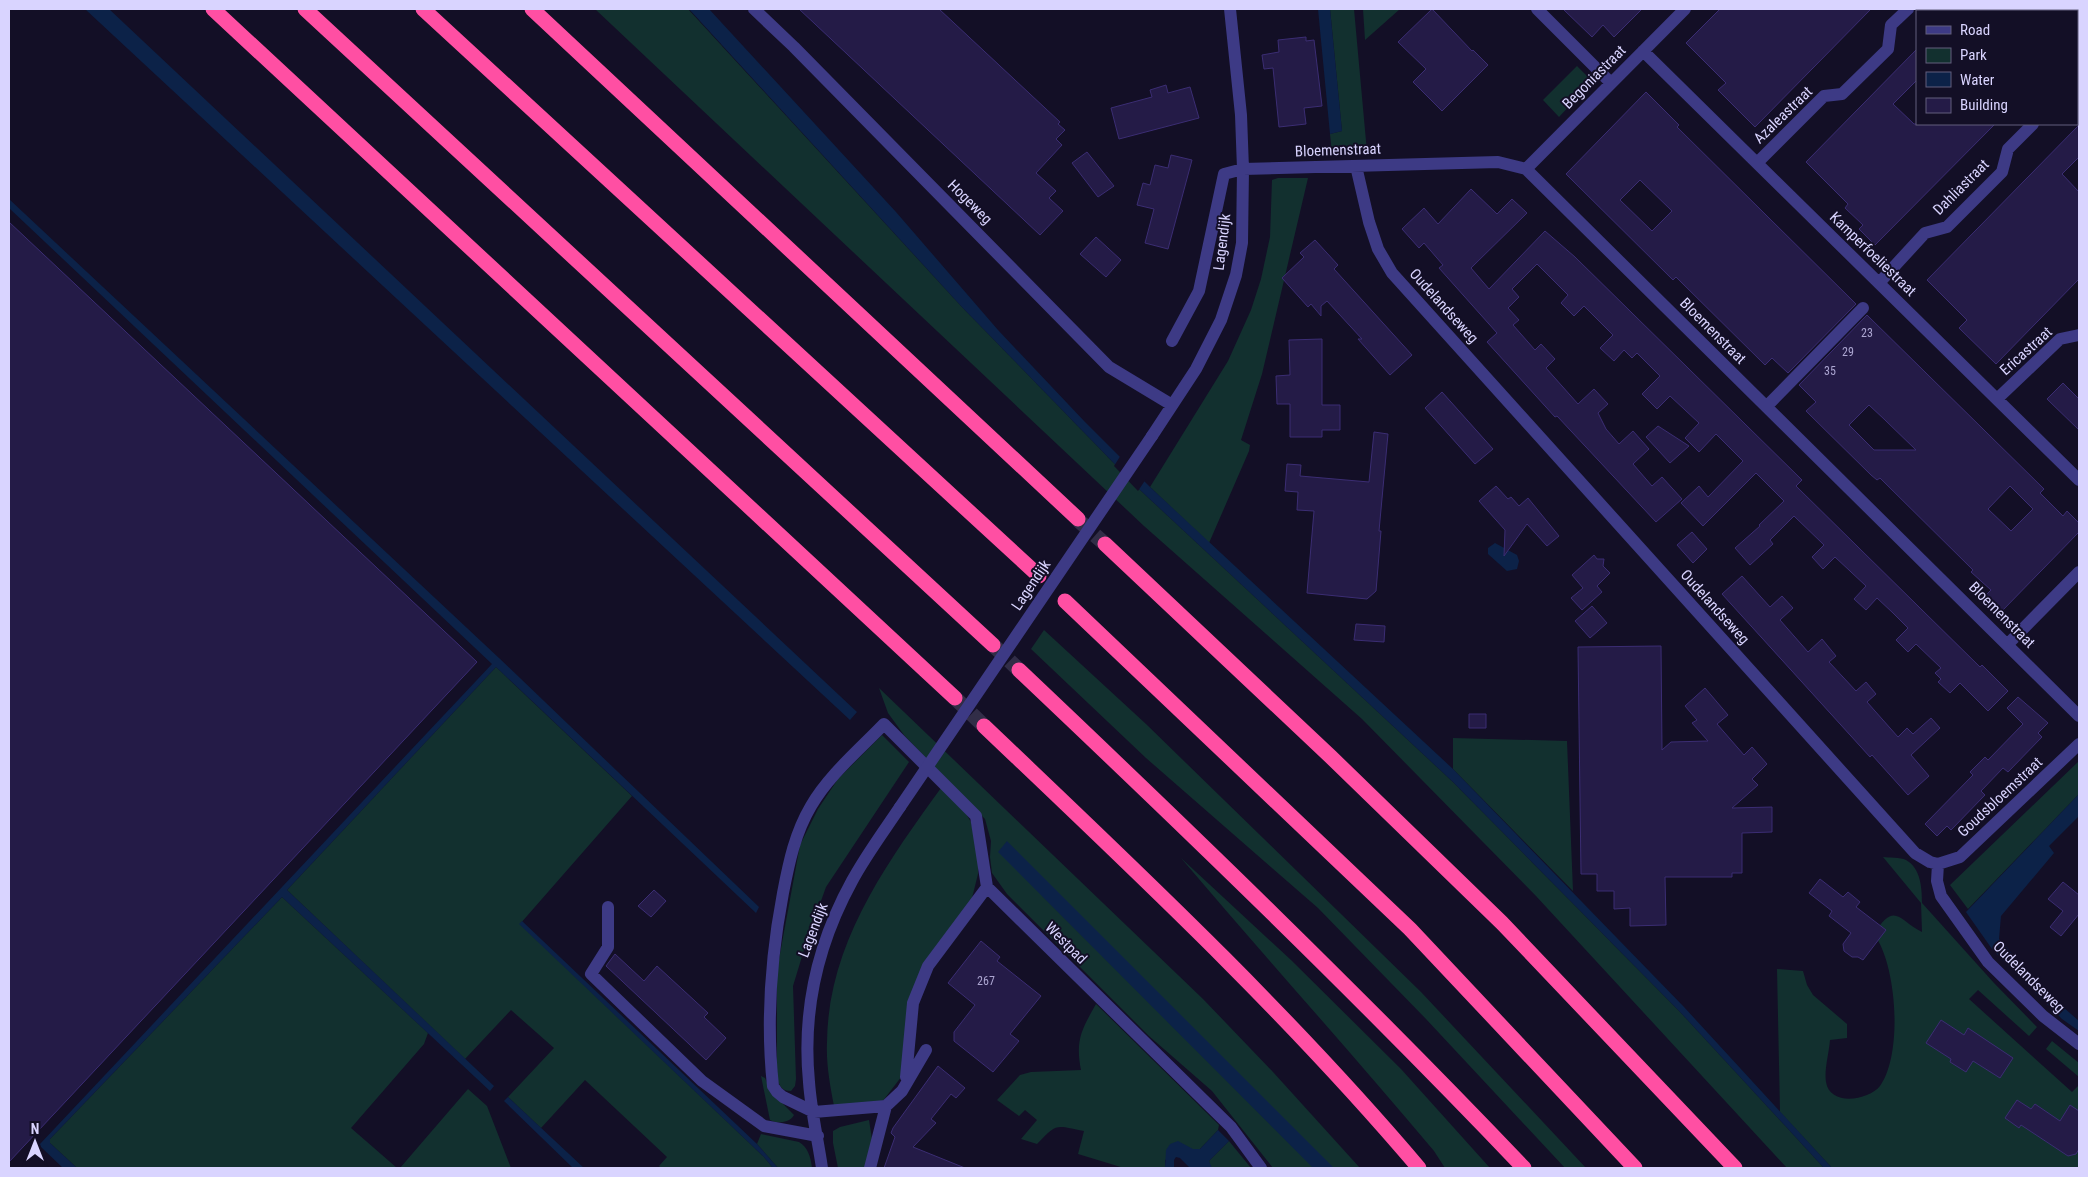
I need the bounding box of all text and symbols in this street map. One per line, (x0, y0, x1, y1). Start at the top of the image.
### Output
legend (1916, 10, 2078, 125)
text: Road (1960, 21, 1990, 39)
street label: Begoniastraat (1559, 42, 1629, 112)
text: Park (1960, 46, 1987, 64)
text: Water (1960, 71, 1995, 89)
street label: Azaleastraat (1750, 83, 1816, 147)
text: Building (1960, 96, 2008, 114)
street label: Bloemenstraat (1295, 140, 1381, 160)
street label: Dahliastraat (1929, 155, 1993, 219)
street label: Hogeweg (944, 176, 996, 228)
street label: Kamperfoeliestraat (1826, 208, 1920, 300)
street label: Lagendijk (1210, 212, 1234, 271)
street label: Oudelandseweg (1406, 265, 1482, 347)
street label: Bloemenstraat (1676, 294, 1750, 368)
street label: Ericastraat (1996, 323, 2056, 379)
house number: 23 (1861, 326, 1873, 340)
house number: 29 (1842, 345, 1854, 359)
house number: 35 (1824, 364, 1836, 378)
street label: Lagendijk (1008, 556, 1055, 614)
street label: Oudelandseweg (1677, 566, 1753, 648)
street label: Bloemenstraat (1965, 578, 2039, 652)
street label: Goudsbloemstraat (1954, 753, 2046, 841)
street label: Lagendijk (794, 900, 832, 960)
street label: Westpad (1041, 918, 1091, 968)
street label: Oudelandseweg (1989, 937, 2069, 1017)
house number: 267 (977, 974, 995, 988)
north arrow (10, 1117, 60, 1167)
text: N (31, 1121, 39, 1137)

